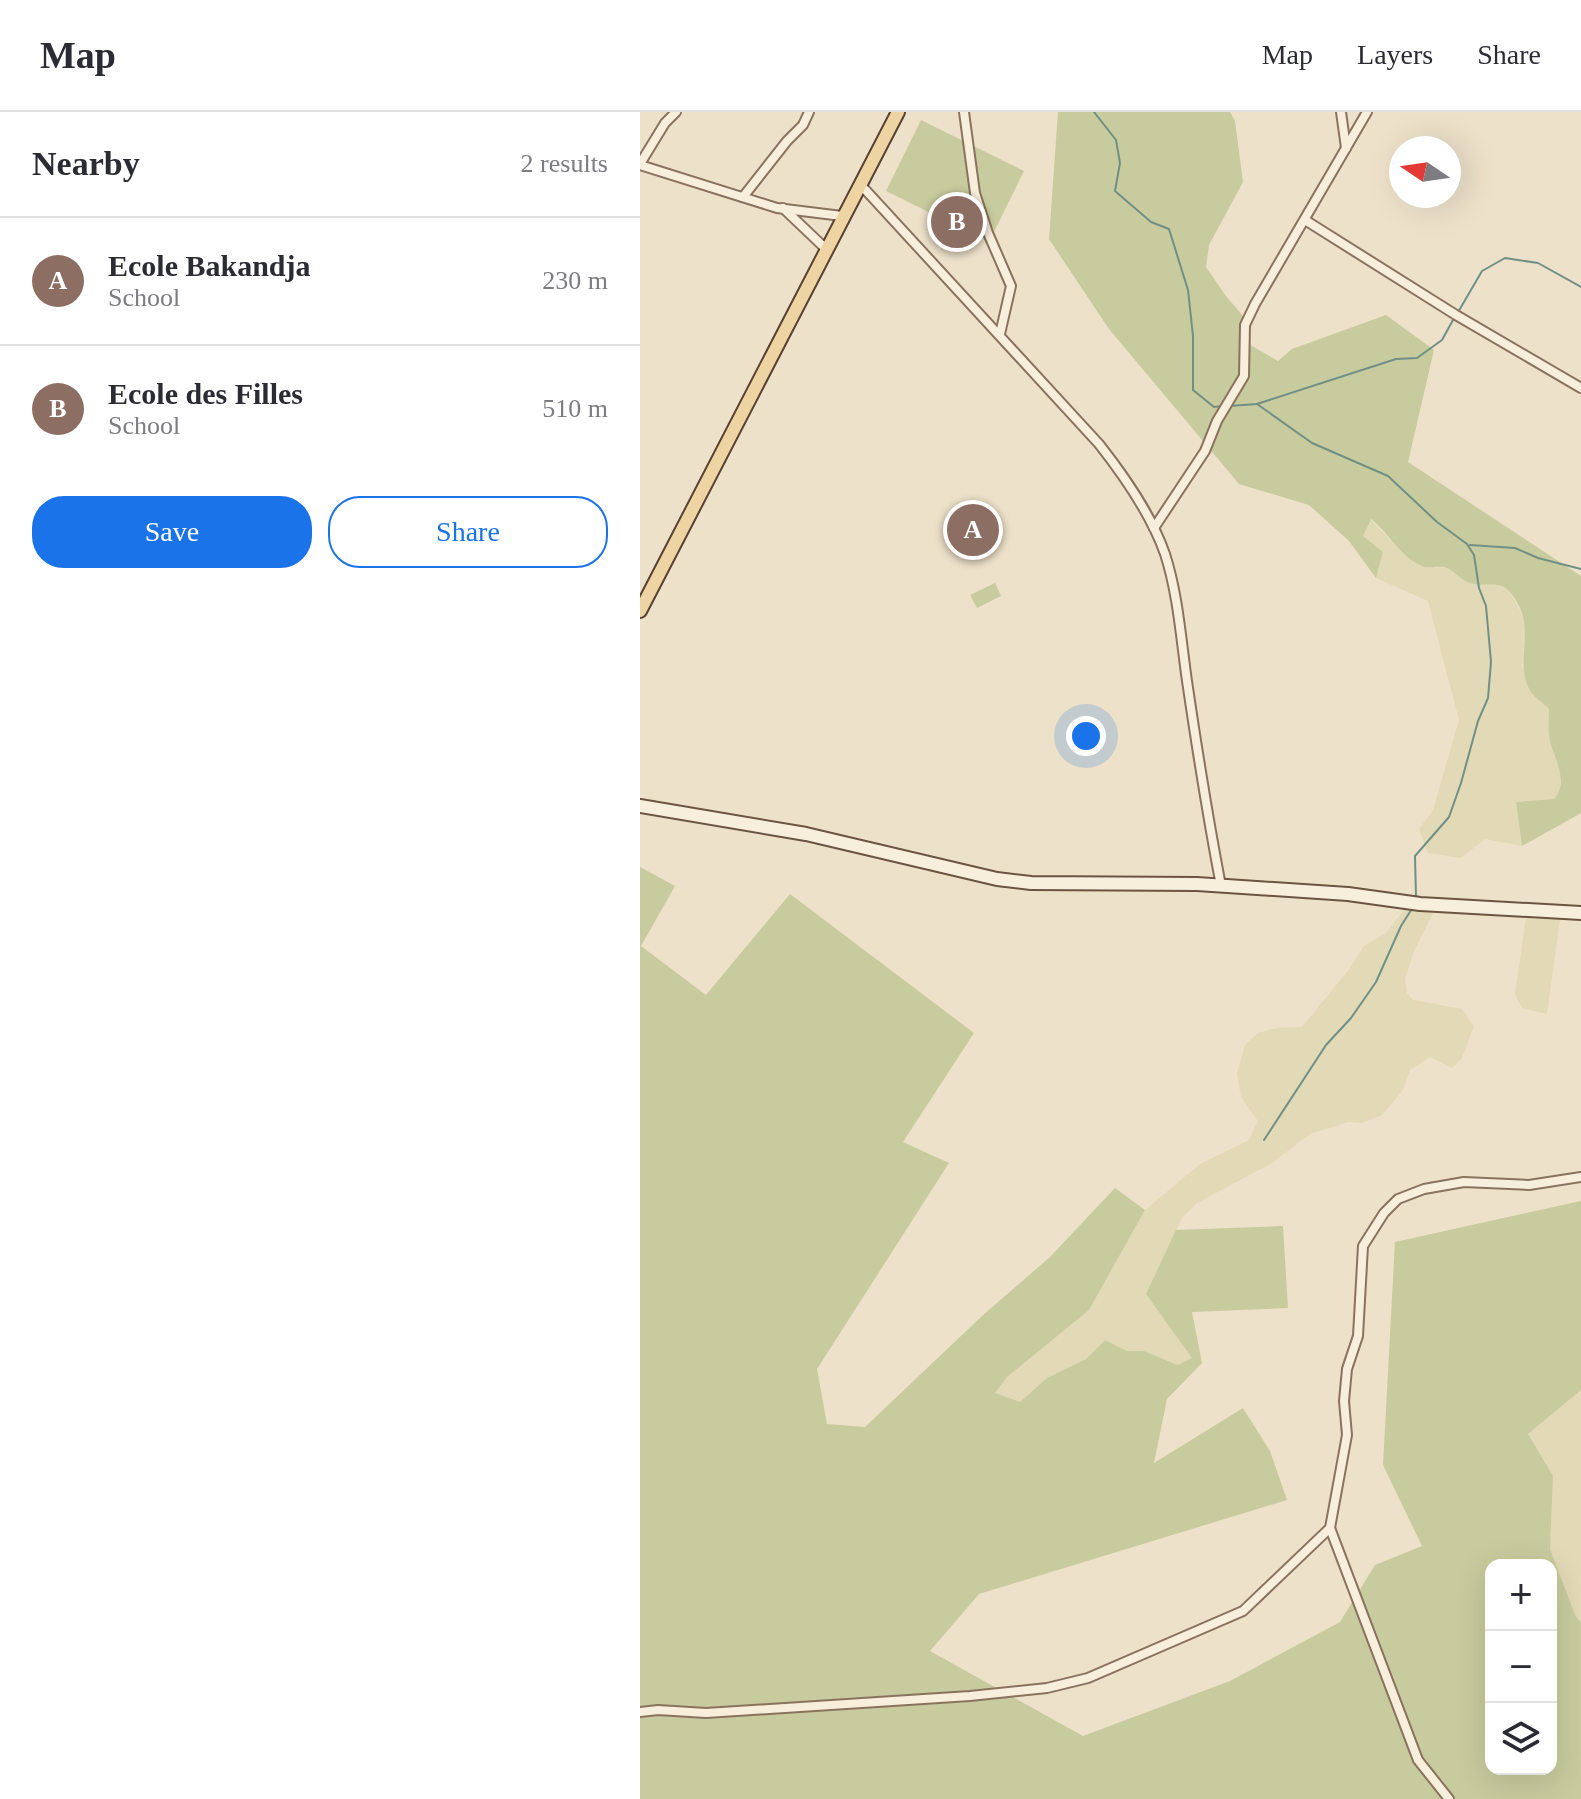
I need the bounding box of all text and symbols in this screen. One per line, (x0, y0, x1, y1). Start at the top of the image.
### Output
text: Map (40, 34, 116, 76)
text: Map (1262, 39, 1313, 70)
text: Layers (1357, 39, 1433, 70)
text: Share (1477, 39, 1541, 70)
north arrow (1389, 136, 1461, 208)
text: Nearby (32, 145, 140, 182)
text: 2 results (521, 149, 608, 178)
pin: B (931, 192, 983, 252)
text: Ecole Bakandja (108, 249, 311, 282)
text: A (49, 266, 67, 295)
text: 230 m (542, 266, 608, 295)
text: School (108, 283, 180, 312)
text: Ecole des Filles (108, 377, 303, 410)
text: B (49, 394, 67, 423)
text: 510 m (542, 394, 608, 423)
text: School (108, 411, 180, 440)
button: Save (32, 496, 312, 568)
button: Share (328, 496, 608, 568)
pin: A (947, 500, 999, 560)
your location (1066, 716, 1106, 756)
map controls (1485, 1559, 1557, 1775)
button: + (1485, 1559, 1557, 1631)
button: − (1485, 1631, 1557, 1703)
button: layers (1485, 1703, 1557, 1775)

